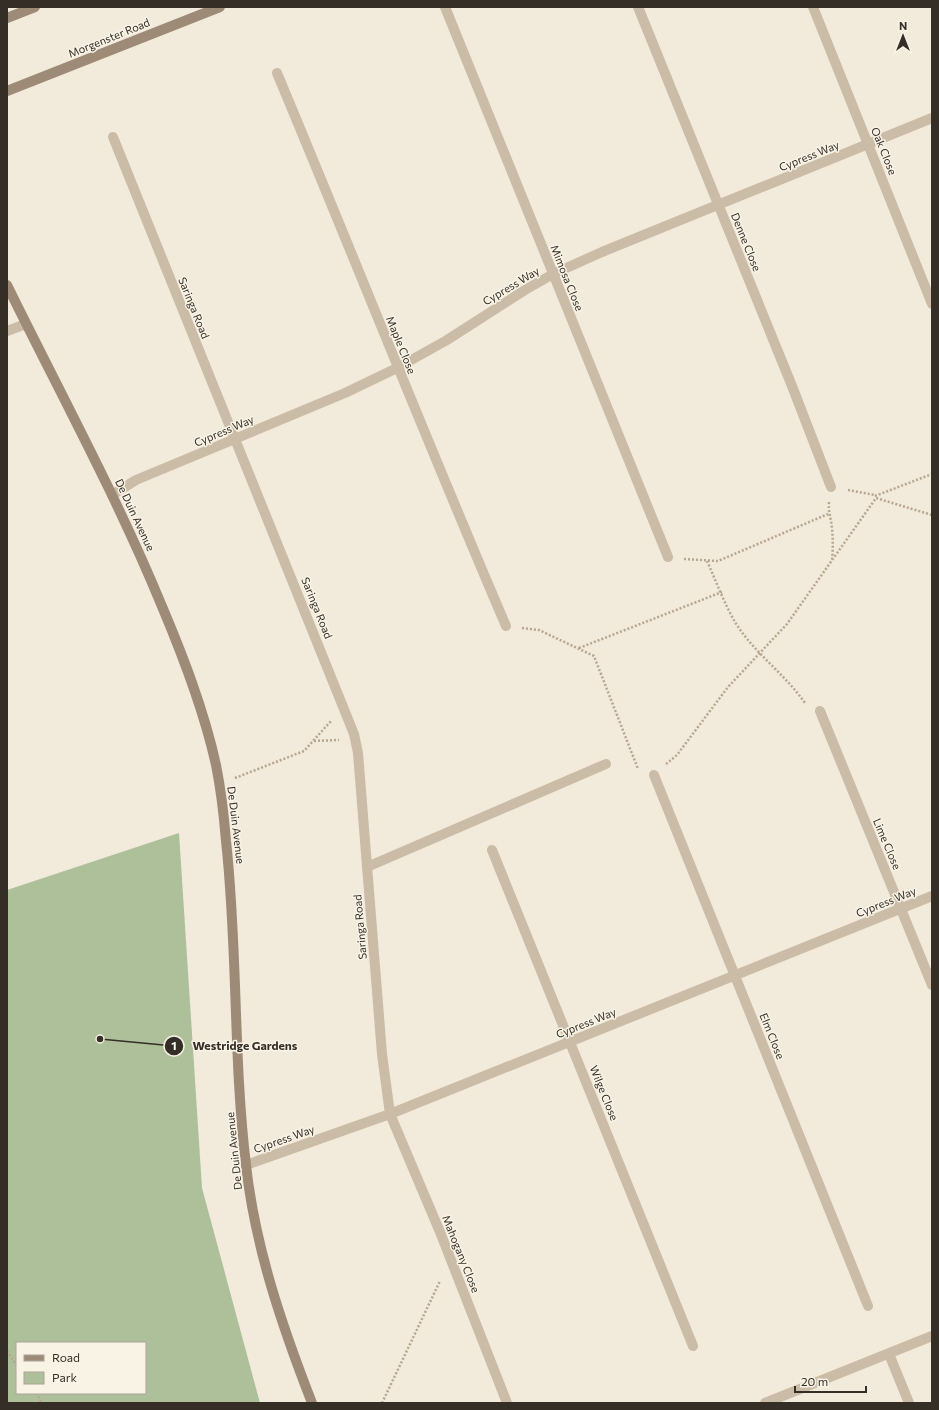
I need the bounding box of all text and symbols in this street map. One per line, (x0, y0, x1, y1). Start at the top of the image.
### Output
street label: Morgenster Road (66, 15, 152, 60)
north arrow (883, 16, 923, 56)
text: N (899, 19, 907, 32)
street label: Oak Close (869, 125, 900, 177)
street label: Cypress Way (777, 137, 841, 173)
street label: Denne Close (729, 211, 764, 273)
street label: Mimosa Close (548, 243, 587, 313)
street label: Cypress Way (480, 263, 542, 308)
street label: Saringa Road (176, 275, 213, 340)
street label: Maple Close (384, 314, 419, 376)
street label: Cypress Way (192, 412, 256, 449)
street label: De Duin Avenue (113, 477, 158, 553)
street label: Saringa Road (299, 575, 336, 640)
street label: De Duin Avenue (225, 785, 248, 865)
street label: Lime Close (871, 816, 904, 871)
street label: Cypress Way (854, 883, 918, 919)
street label: Saringa Road (350, 894, 369, 960)
street label: Cypress Way (554, 1004, 618, 1040)
street label: Elm Close (757, 1011, 788, 1061)
callout: Westridge Gardens (164, 1034, 305, 1058)
text: 1 (171, 1038, 177, 1052)
text: Westridge Gardens (193, 1038, 298, 1052)
street label: Wilge Close (588, 1063, 621, 1122)
street label: De Duin Avenue (223, 1111, 244, 1191)
street label: Cypress Way (252, 1122, 316, 1155)
street label: Mahogany Close (440, 1213, 483, 1295)
legend (16, 1342, 146, 1394)
text: Road (52, 1350, 80, 1364)
scale bar (795, 1368, 866, 1394)
text: Park (52, 1370, 78, 1384)
text: 20 m (801, 1374, 828, 1388)

